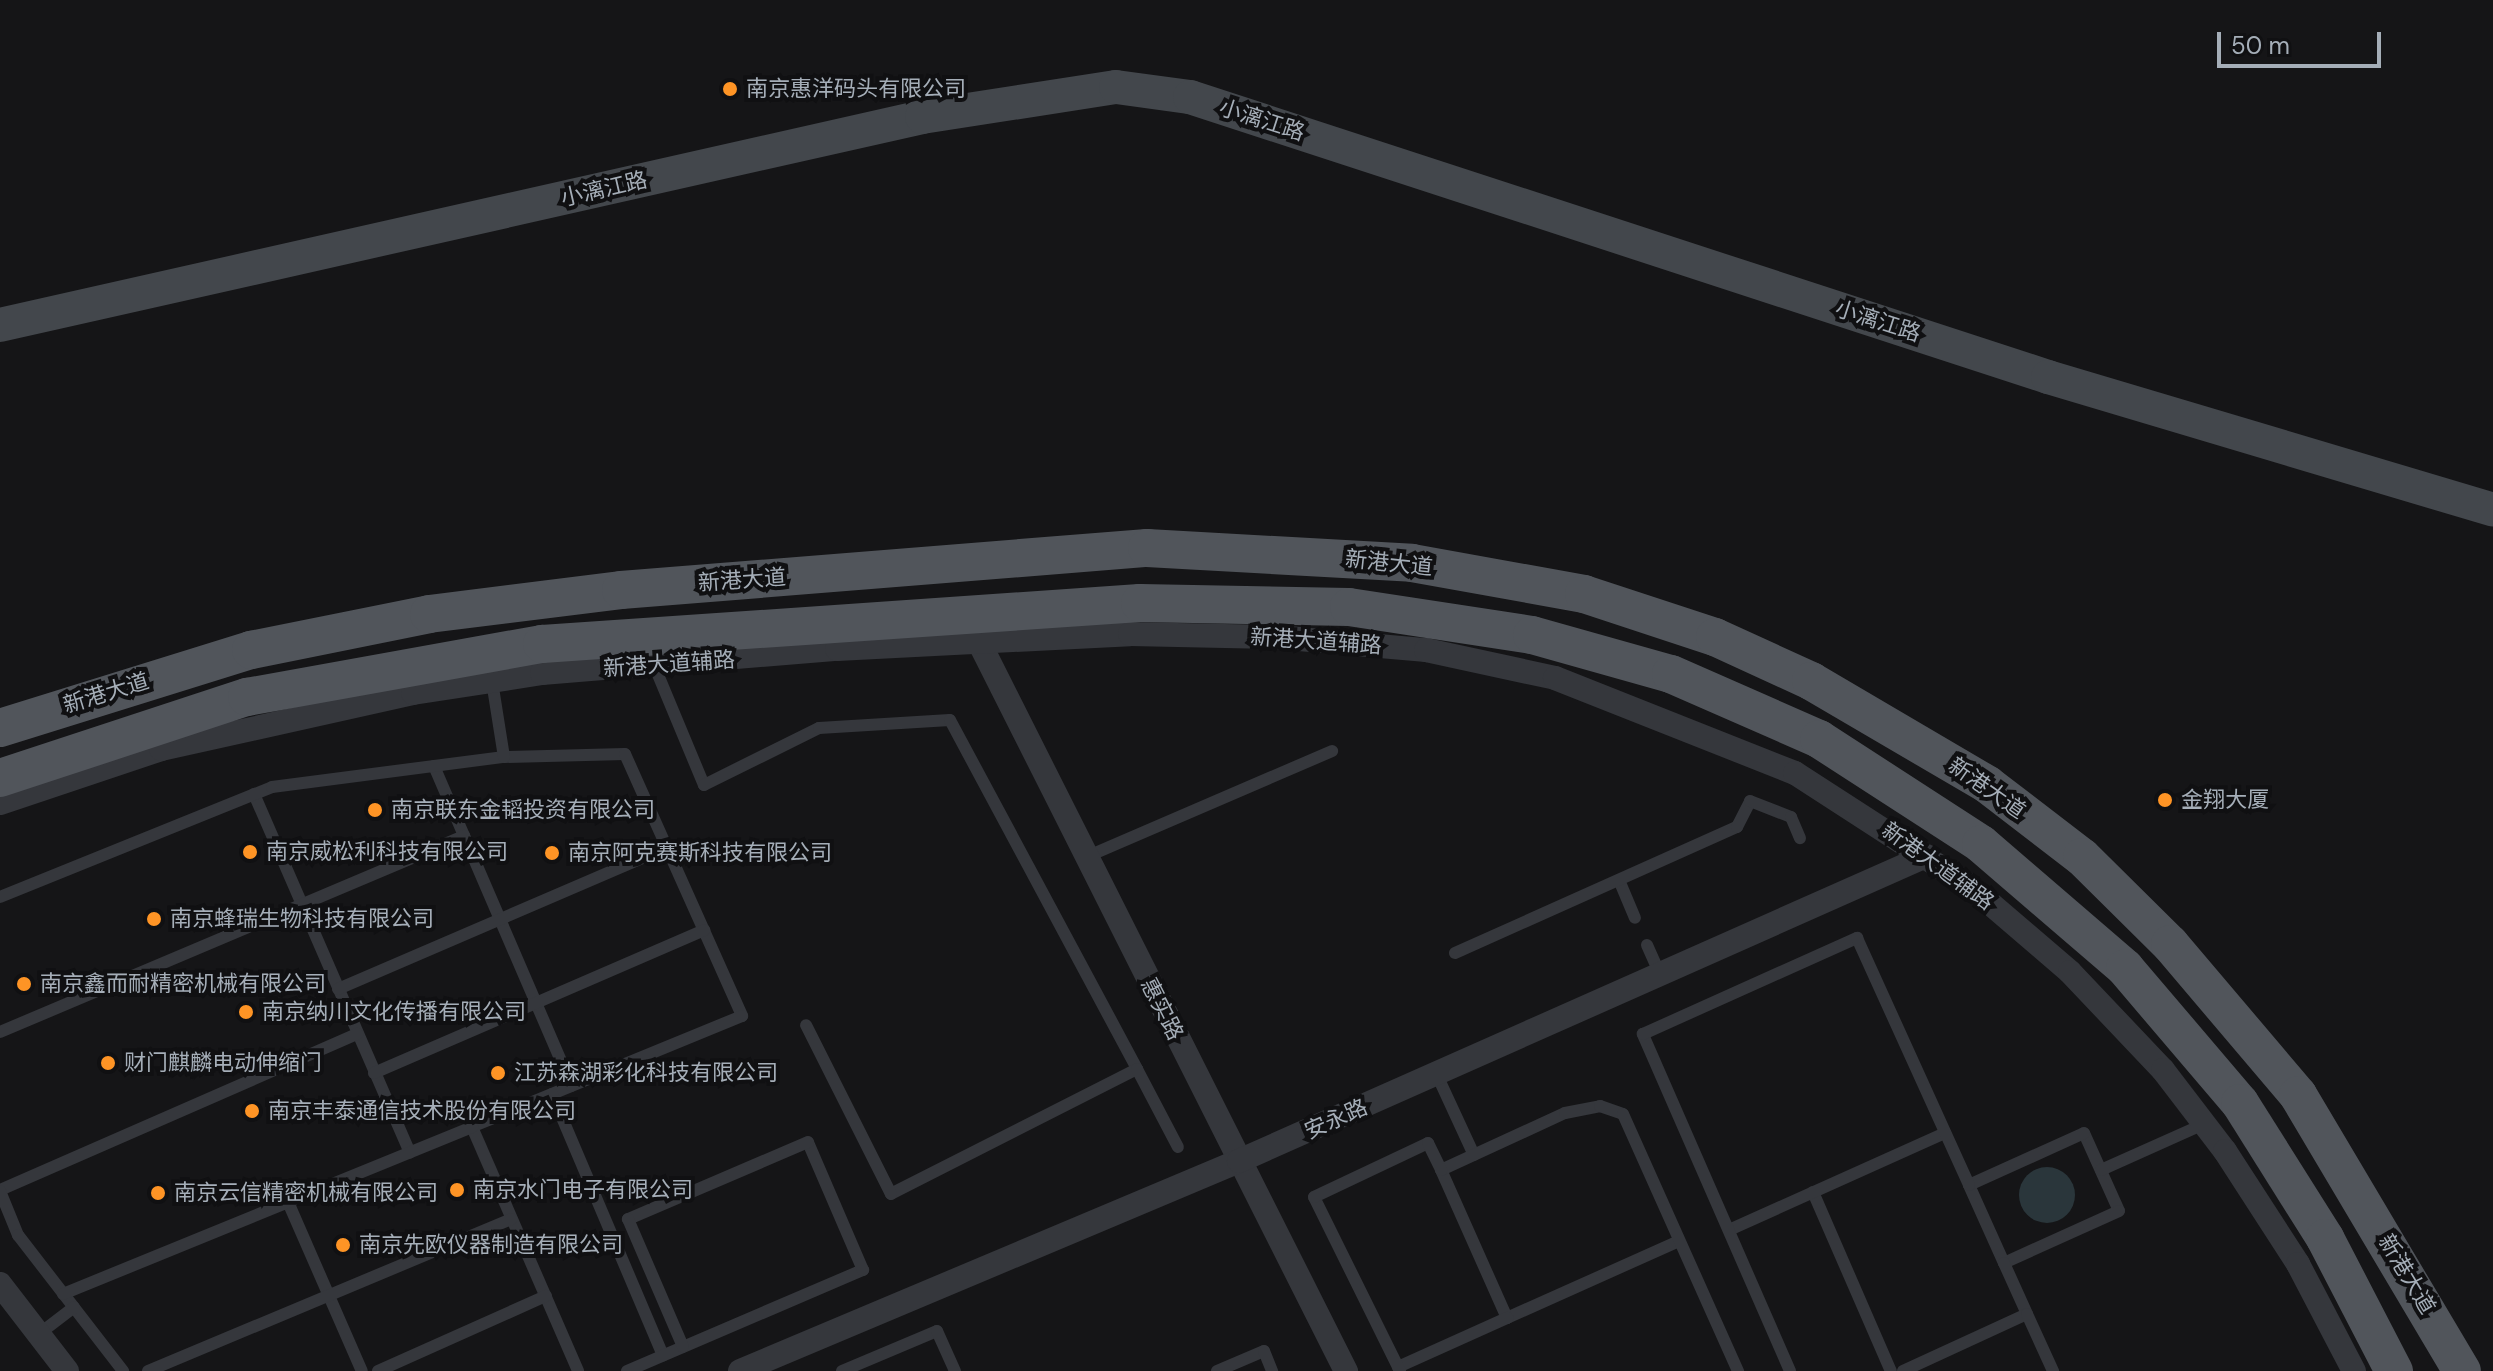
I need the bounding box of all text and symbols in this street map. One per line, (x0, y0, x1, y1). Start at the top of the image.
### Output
scale bar (2221, 16, 2385, 66)
text: 50 m (2231, 30, 2290, 61)
place label: 南京惠洋码头有限公司 (746, 76, 966, 102)
marker: 南京惠洋码头有限公司 (721, 80, 739, 98)
street label: 小漓江路 (1216, 94, 1308, 146)
street label: 小漓江路 (558, 166, 650, 212)
street label: 小漓江路 (1832, 295, 1924, 347)
street label: 新港大道 (1344, 545, 1434, 581)
street label: 新港大道 (697, 564, 787, 596)
street label: 新港大道辅路 (1249, 623, 1383, 659)
street label: 新港大道辅路 (602, 646, 736, 682)
street label: 新港大道 (60, 668, 152, 718)
street label: 新港大道 (1943, 752, 2031, 824)
place label: 金翔大厦 (2181, 787, 2269, 813)
marker: 金翔大厦 (2156, 791, 2174, 809)
place label: 南京联东金韬投资有限公司 (391, 797, 655, 823)
marker: 南京联东金韬投资有限公司 (366, 801, 384, 819)
street label: 新港大道辅路 (1877, 817, 1999, 915)
place label: 南京威松利科技有限公司 (266, 839, 508, 865)
place label: 南京阿克赛斯科技有限公司 (568, 840, 832, 866)
marker: 南京威松利科技有限公司 (241, 843, 259, 861)
marker: 南京阿克赛斯科技有限公司 (543, 844, 561, 862)
place label: 南京蜂瑞生物科技有限公司 (170, 906, 434, 932)
marker: 南京蜂瑞生物科技有限公司 (145, 910, 163, 928)
place label: 南京鑫而耐精密机械有限公司 (40, 971, 326, 997)
street label: 惠实路 (1135, 974, 1189, 1044)
marker: 南京鑫而耐精密机械有限公司 (15, 975, 33, 993)
place label: 南京纳川文化传播有限公司 (262, 999, 526, 1025)
marker: 南京纳川文化传播有限公司 (237, 1003, 255, 1021)
place label: 财门麒麟电动伸缩门 (124, 1050, 322, 1076)
marker: 财门麒麟电动伸缩门 (99, 1054, 117, 1072)
place label: 江苏森湖彩化科技有限公司 (514, 1060, 778, 1086)
marker: 江苏森湖彩化科技有限公司 (489, 1064, 507, 1082)
street label: 安永路 (1300, 1094, 1372, 1144)
place label: 南京丰泰通信技术股份有限公司 (268, 1098, 576, 1124)
marker: 南京丰泰通信技术股份有限公司 (243, 1102, 261, 1120)
place label: 南京水门电子有限公司 (473, 1177, 693, 1203)
place label: 南京云信精密机械有限公司 (174, 1180, 438, 1206)
marker: 南京水门电子有限公司 (448, 1181, 466, 1199)
marker: 南京云信精密机械有限公司 (149, 1184, 167, 1202)
street label: 新港大道 (2373, 1229, 2441, 1319)
place label: 南京先欧仪器制造有限公司 (359, 1232, 623, 1258)
marker: 南京先欧仪器制造有限公司 (334, 1236, 352, 1254)

